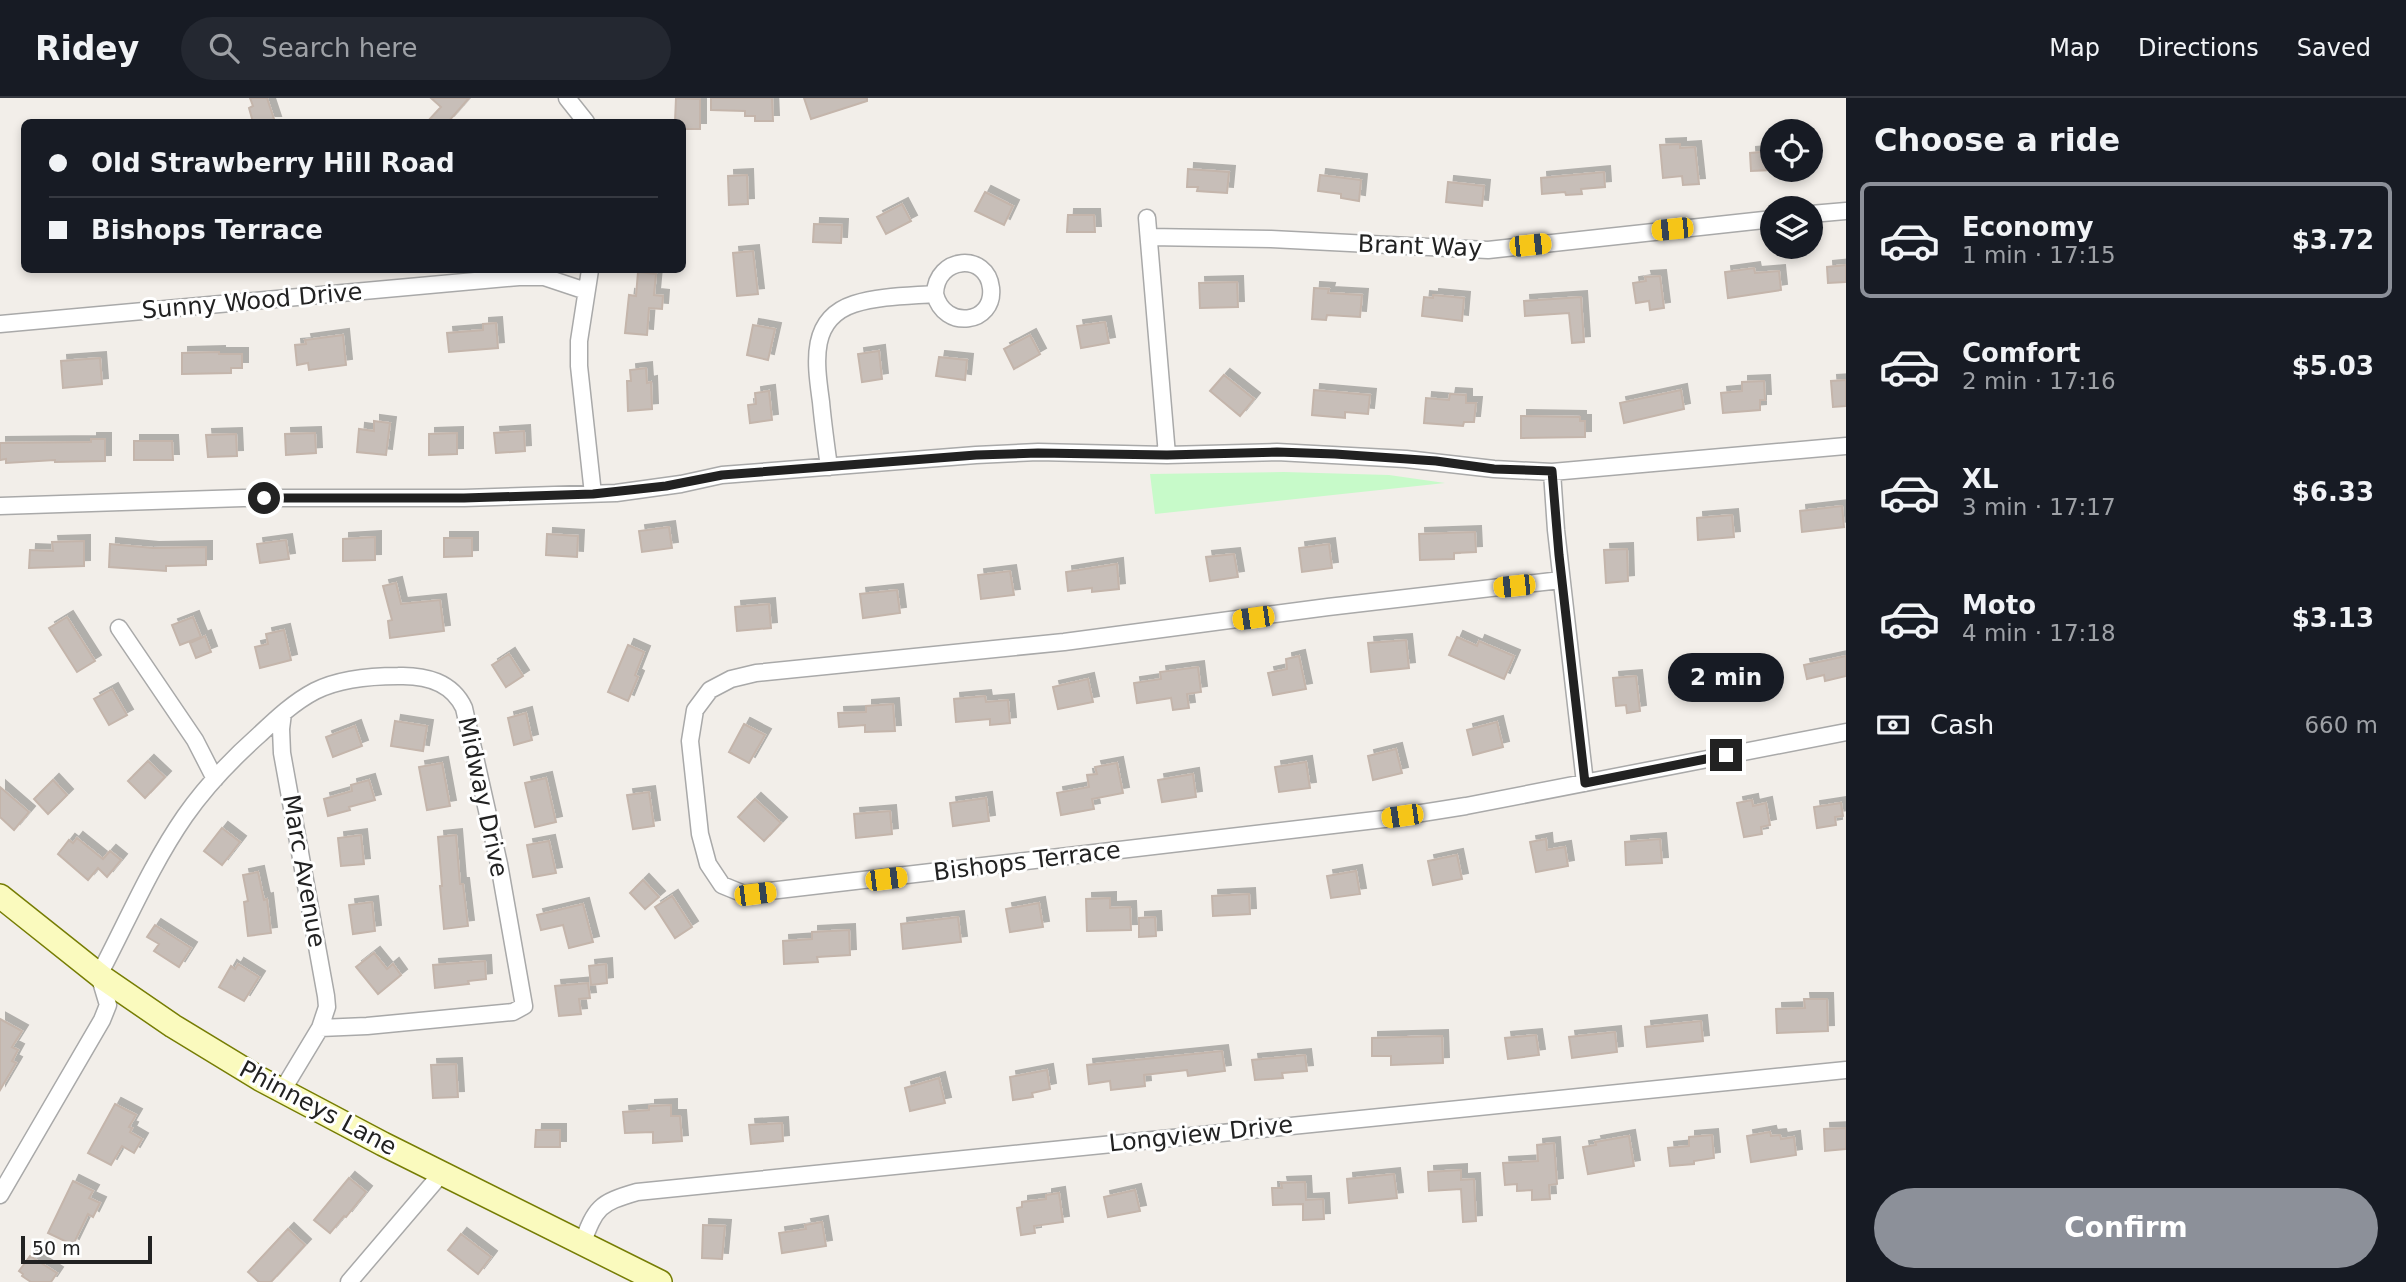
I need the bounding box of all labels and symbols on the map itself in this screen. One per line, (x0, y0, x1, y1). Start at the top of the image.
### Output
car (1651, 216, 1694, 242)
street label: Brant Way (1357, 230, 1483, 262)
car (1509, 232, 1552, 258)
street label: Sunny Wood Drive (141, 277, 363, 325)
route start (248, 482, 280, 514)
car (1493, 573, 1536, 599)
car (1231, 605, 1276, 631)
callout: 2 min (1668, 654, 1784, 702)
street label: Midway Drive (452, 714, 514, 880)
route end (1710, 739, 1742, 771)
street label: Marc Avenue (277, 792, 331, 950)
car (1380, 803, 1425, 829)
street label: Bishops Terrace (932, 836, 1122, 886)
car (864, 866, 909, 892)
car (733, 881, 778, 907)
street label: Phinneys Lane (235, 1055, 401, 1161)
street label: Longview Drive (1108, 1110, 1294, 1158)
scale bar (21, 1233, 152, 1265)

